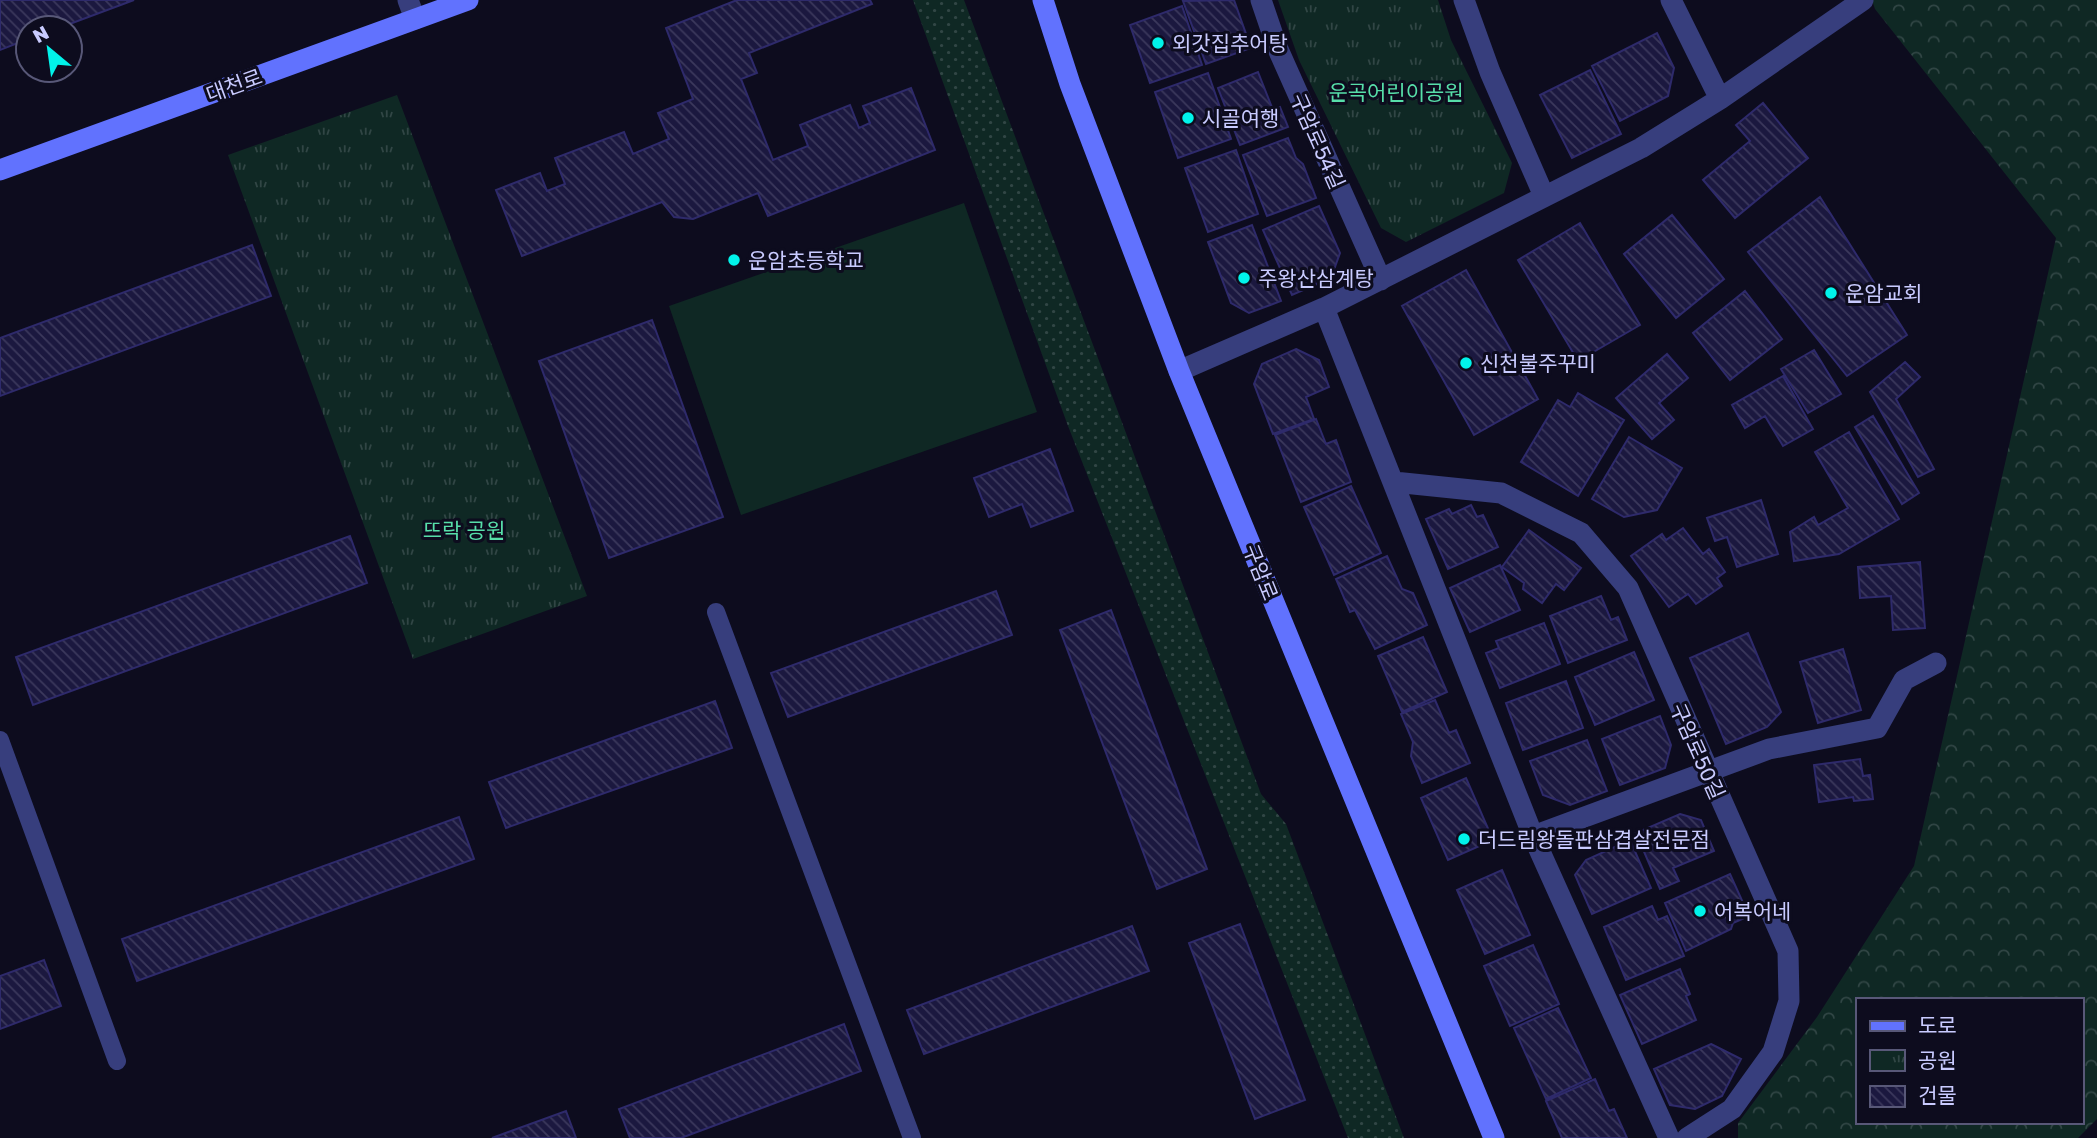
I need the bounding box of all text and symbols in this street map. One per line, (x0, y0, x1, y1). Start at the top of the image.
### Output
north arrow (14, 14, 84, 84)
text: N (29, 20, 52, 47)
place label: 외갓집추어탕 (1172, 30, 1288, 56)
marker: 외갓집추어탕 (1150, 35, 1166, 51)
street label: 대천로 (202, 63, 266, 107)
park label: 운곡어린이공원 (1328, 79, 1464, 105)
street label: 구암로54길 (1285, 89, 1351, 193)
place label: 시골여행 (1202, 105, 1279, 131)
marker: 시골여행 (1180, 110, 1196, 126)
place label: 운암초등학교 (748, 247, 864, 273)
marker: 운암초등학교 (726, 252, 742, 268)
place label: 주왕산삼계탕 (1258, 265, 1374, 291)
marker: 주왕산삼계탕 (1236, 270, 1252, 286)
place label: 운암교회 (1845, 280, 1922, 306)
marker: 운암교회 (1823, 285, 1839, 301)
place label: 신천불주꾸미 (1480, 350, 1596, 376)
marker: 신천불주꾸미 (1458, 355, 1474, 371)
park label: 뜨락 공원 (423, 517, 505, 543)
street label: 구암로 (1238, 540, 1284, 604)
street label: 구암로50길 (1665, 699, 1731, 803)
place label: 더드림왕돌판삼겹살전문점 (1478, 826, 1710, 852)
marker: 더드림왕돌판삼겹살전문점 (1456, 831, 1472, 847)
place label: 어복어네 (1714, 898, 1791, 924)
marker: 어복어네 (1692, 903, 1708, 919)
legend (1856, 998, 2083, 1124)
text: 도로 (1918, 1012, 1957, 1038)
text: 공원 (1918, 1047, 1957, 1073)
text: 건물 (1918, 1082, 1957, 1108)

